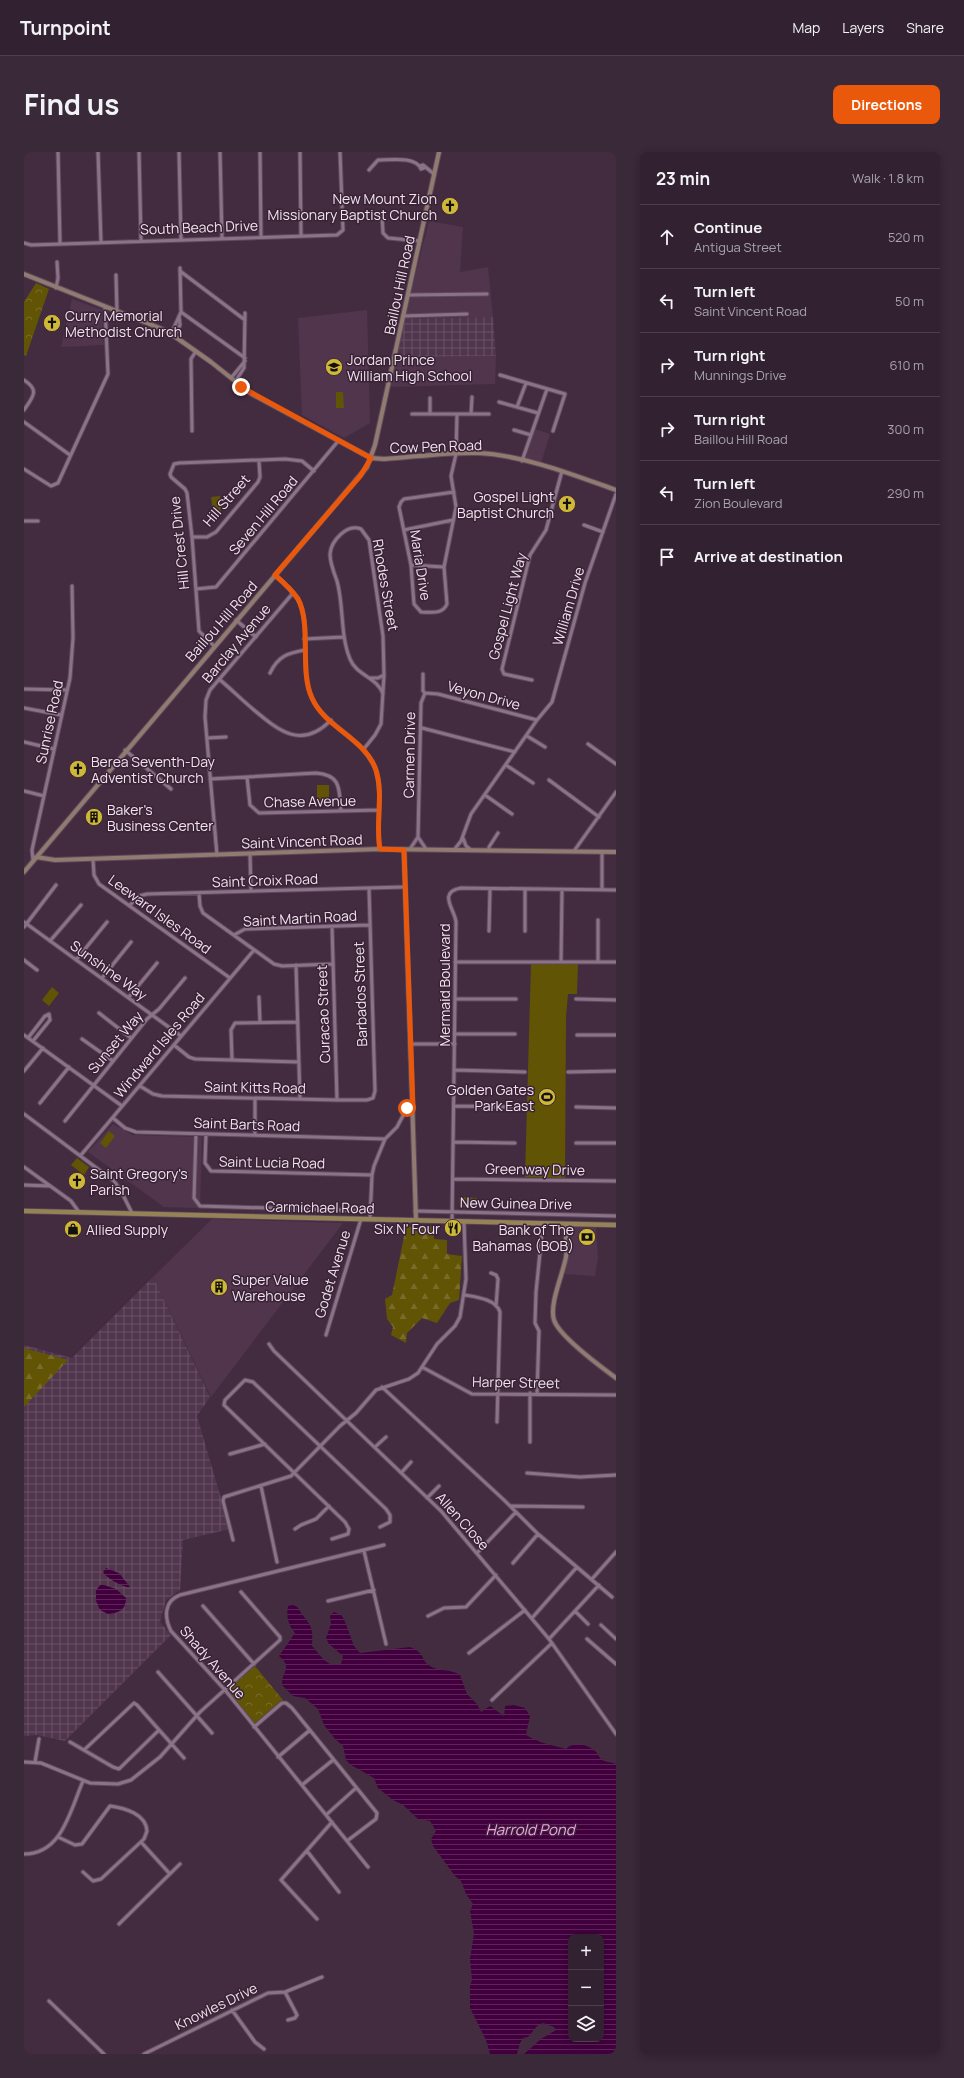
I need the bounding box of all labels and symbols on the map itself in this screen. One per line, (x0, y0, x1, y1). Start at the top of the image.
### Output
place label: New Mount Zion Missionary Baptist Church (268, 189, 437, 224)
church icon: New Mount Zion Missionary Baptist Church (440, 196, 460, 216)
street label: South Beach Drive (140, 215, 258, 239)
street label: Baillou Hill Road (379, 234, 419, 336)
place label: Curry Memorial Methodist Church (65, 306, 182, 341)
church icon: Curry Memorial Methodist Church (42, 313, 62, 333)
place label: Jordan Prince William High School (347, 350, 472, 385)
school or university icon: Jordan Prince William High School (324, 357, 344, 377)
route end (232, 378, 250, 396)
street label: Cow Pen Road (390, 435, 482, 457)
street label: Hill Street (198, 470, 254, 530)
street label: Seven Hill Road (224, 471, 302, 559)
place label: Gospel Light Baptist Church (457, 487, 554, 522)
church icon: Gospel Light Baptist Church (557, 494, 577, 514)
street label: Hill Crest Drive (165, 495, 193, 591)
street label: Maria Drive (406, 528, 436, 602)
street label: Rhodes Street (369, 537, 404, 633)
street label: Gospel Light Way (484, 550, 531, 662)
street label: William Drive (548, 564, 588, 648)
street label: Baillou Hill Road (181, 577, 261, 665)
street label: Barclay Avenue (197, 600, 275, 686)
street label: Veyon Drive (445, 676, 523, 714)
street label: Sunrise Road (31, 678, 67, 766)
street label: Carmen Drive (399, 712, 419, 798)
place label: Berea Seventh-Day Adventist Church (91, 752, 216, 787)
church icon: Berea Seventh-Day Adventist Church (68, 759, 88, 779)
street label: Chase Avenue (264, 791, 356, 811)
place label: Baker's Business Center (107, 800, 213, 835)
building icon: Baker's Business Center (84, 807, 104, 827)
street label: Saint Vincent Road (241, 829, 363, 853)
street label: Saint Croix Road (212, 869, 318, 891)
street label: Leeward Isles Road (105, 870, 215, 958)
street label: Saint Martin Road (242, 906, 358, 930)
street label: Mermaid Boulevard (435, 923, 454, 1047)
street label: Sunshine Way (67, 936, 152, 1005)
street label: Barbados Street (349, 941, 371, 1047)
street label: Curacao Street (312, 964, 334, 1064)
street label: Windward Isles Road (109, 988, 209, 1102)
street label: Sunset Way (83, 1006, 147, 1077)
street label: Saint Kitts Road (204, 1077, 306, 1097)
place label: Golden Gates Park East (447, 1080, 534, 1115)
sports icon: Golden Gates Park East (537, 1087, 557, 1107)
route start (398, 1099, 416, 1117)
street label: Saint Barts Road (193, 1113, 301, 1135)
street label: Saint Lucia Road (219, 1152, 325, 1172)
street label: Greenway Drive (485, 1159, 585, 1179)
place label: Saint Gregory's Parish (90, 1164, 188, 1199)
church icon: Saint Gregory's Parish (67, 1171, 87, 1191)
street label: New Guinea Drive (460, 1193, 572, 1213)
street label: Carmichael Road (265, 1197, 375, 1217)
restaurant icon: Six N' Four (443, 1218, 463, 1238)
shop icon: Allied Supply (63, 1219, 83, 1239)
place label: Six N' Four (374, 1219, 440, 1238)
place label: Allied Supply (86, 1220, 169, 1239)
place label: Bank of The Bahamas (BOB) (473, 1220, 574, 1255)
bank icon: Bank of The Bahamas (BOB) (577, 1227, 597, 1247)
street label: Godet Avenue (310, 1228, 354, 1320)
place label: Super Value Warehouse (232, 1270, 309, 1305)
building icon: Super Value Warehouse (209, 1277, 229, 1297)
street label: Harper Street (472, 1372, 560, 1392)
street label: Allen Close (432, 1488, 494, 1554)
street label: Shady Avenue (176, 1621, 250, 1703)
water label: Harrold Pond (485, 1819, 577, 1840)
street label: Knowles Drive (172, 1978, 260, 2034)

